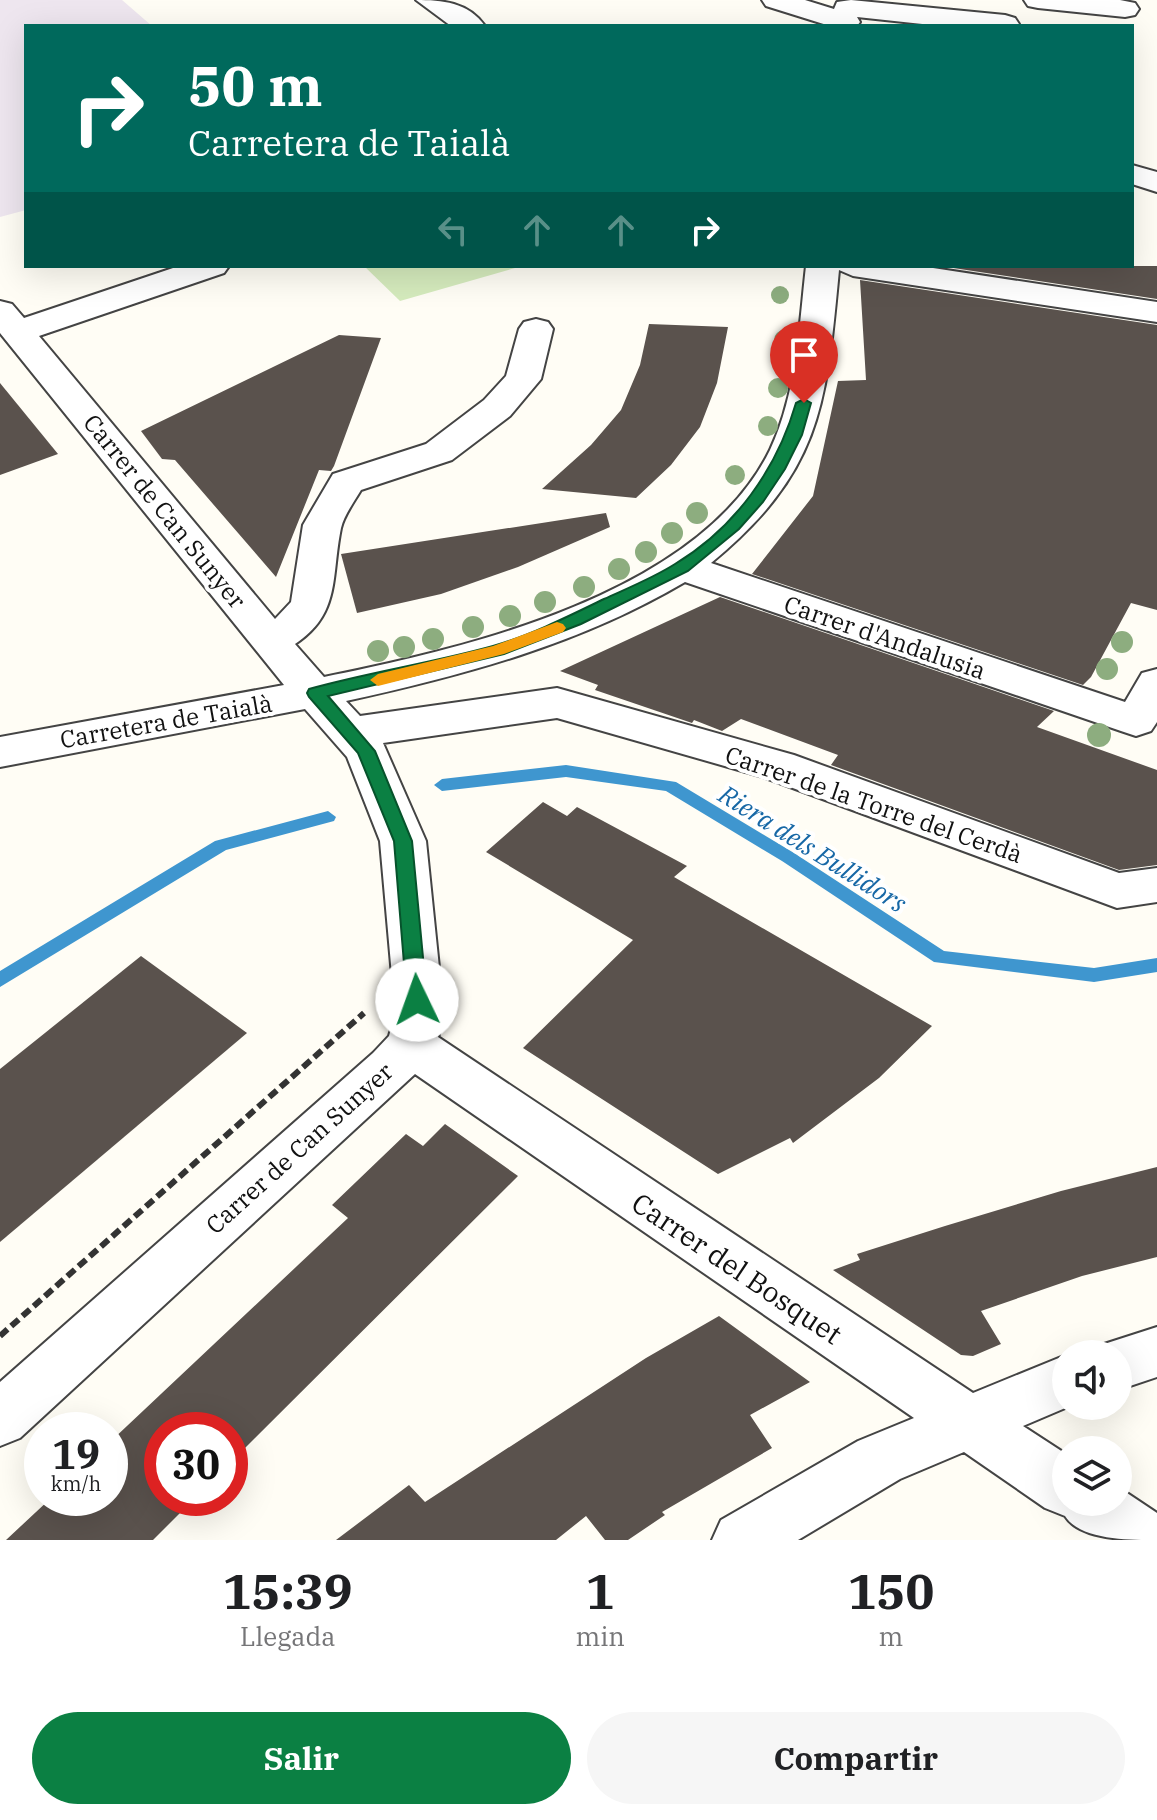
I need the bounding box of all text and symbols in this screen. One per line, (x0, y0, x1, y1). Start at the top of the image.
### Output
text: 50 m (188, 49, 323, 121)
icon: right (56, 56, 160, 160)
text: Carretera de Taialà (188, 119, 511, 166)
icon: left (431, 208, 475, 252)
icon: ahead (515, 208, 559, 252)
icon: ahead (599, 208, 643, 252)
icon: right (683, 208, 727, 252)
pin (770, 321, 838, 403)
icon: arrive (782, 333, 826, 377)
street label: Carrer de Can Sunyer (77, 407, 254, 615)
street label: Carrer d'Andalusia (780, 588, 990, 686)
street label: Carretera de Taialà (57, 687, 275, 755)
street label: Carrer de la Torre del Cerdà (721, 738, 1027, 870)
water label: Riera dels Bullidors (712, 776, 914, 920)
position arrow (375, 958, 459, 1042)
street label: Carrer de Can Sunyer (199, 1055, 400, 1241)
street label: Carrer del Bosquet (625, 1184, 849, 1352)
map controls (1052, 1340, 1132, 1516)
button: sound (1052, 1340, 1132, 1420)
speed limit sign: 30 (144, 1412, 248, 1516)
text: 19 (52, 1428, 100, 1480)
button: layers (1052, 1436, 1132, 1516)
text: km/h (51, 1470, 101, 1497)
text: 15:39 (223, 1560, 353, 1622)
text: 1 (586, 1560, 615, 1622)
text: 150 (848, 1560, 934, 1622)
text: Llegada (240, 1619, 335, 1653)
text: min (575, 1619, 625, 1653)
text: m (879, 1619, 903, 1653)
button: Salir (32, 1712, 571, 1804)
button: Compartir (587, 1712, 1125, 1804)

